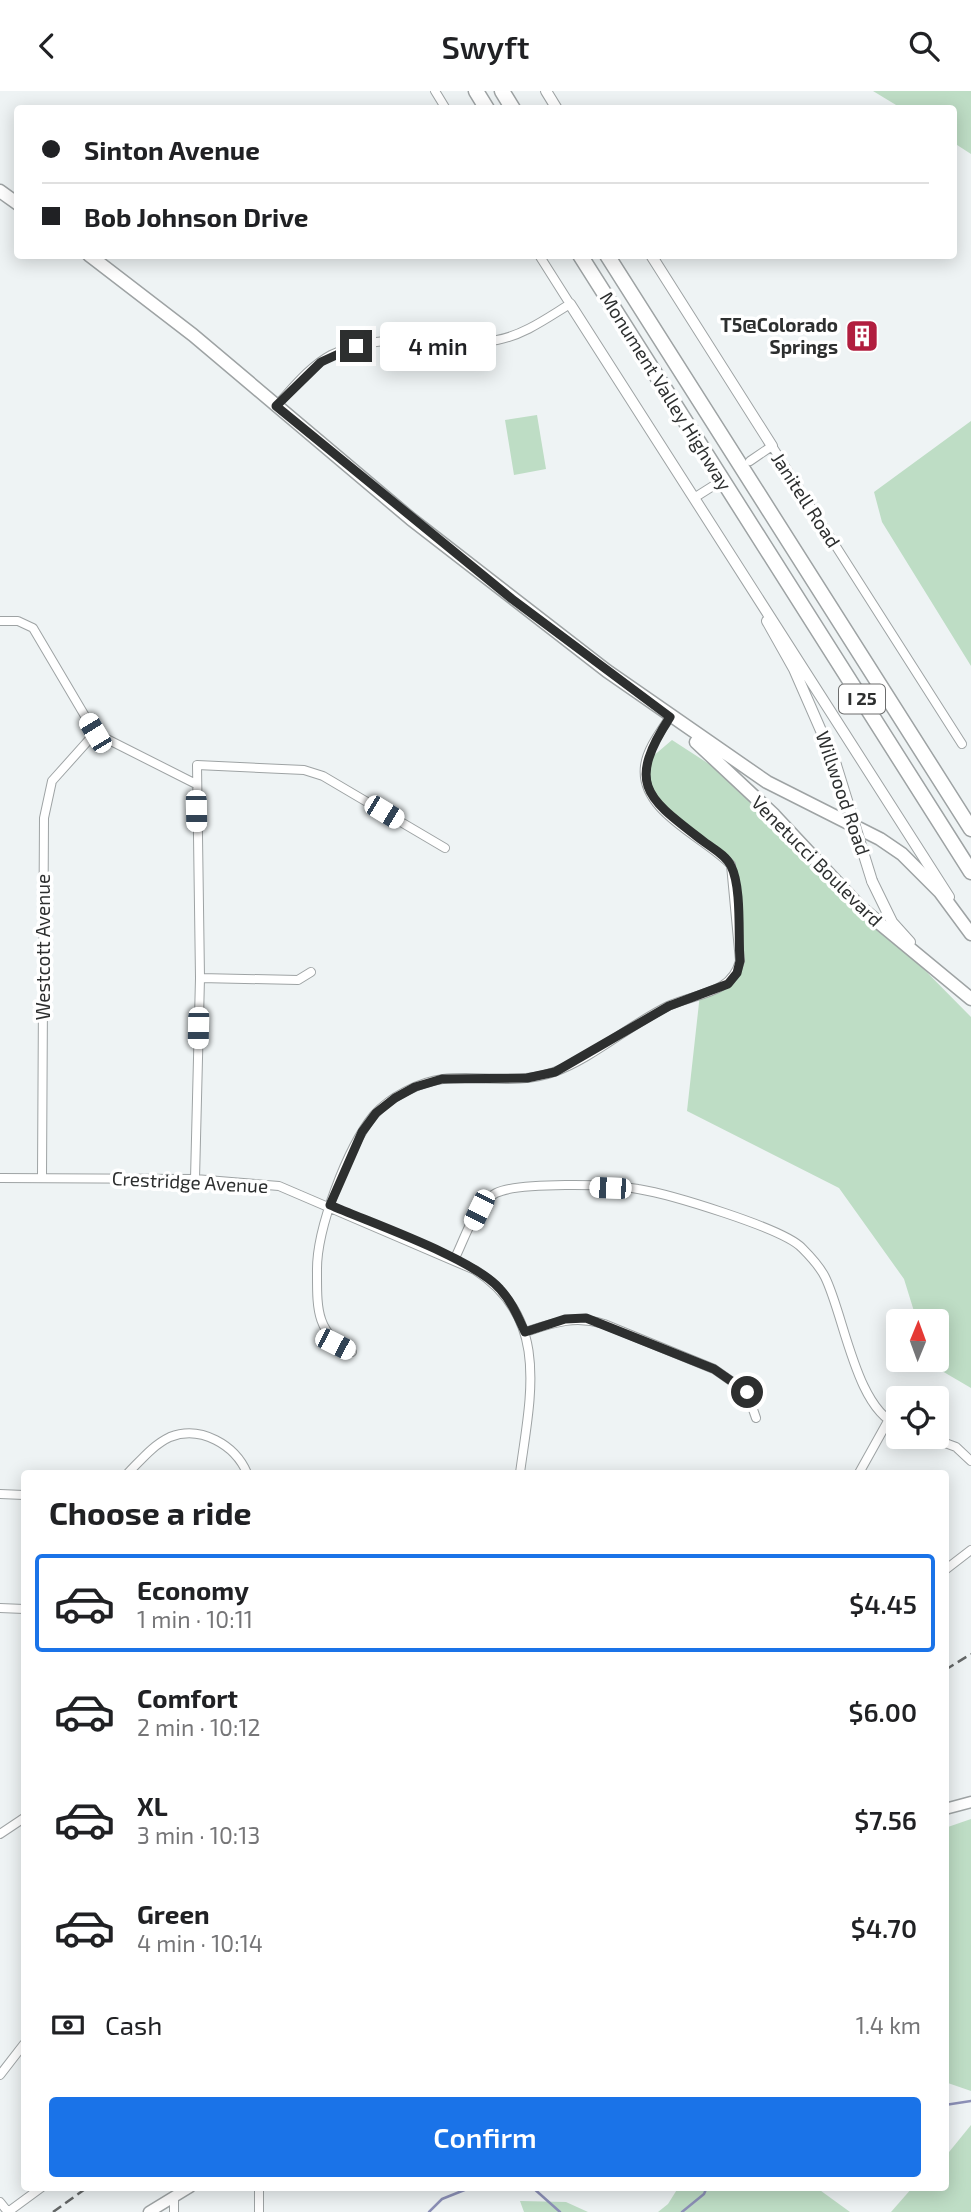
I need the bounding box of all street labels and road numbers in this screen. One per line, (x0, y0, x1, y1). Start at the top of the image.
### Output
street label: Monument Valley Highway (596, 287, 737, 494)
street label: Janitell Road (767, 448, 846, 552)
road number: I 25 (839, 685, 885, 713)
street label: Willwood Road (811, 728, 875, 858)
street label: Venetucci Boulevard (747, 790, 888, 931)
street label: Westcott Avenue (31, 874, 54, 1020)
street label: Crestridge Avenue (111, 1166, 269, 1197)

